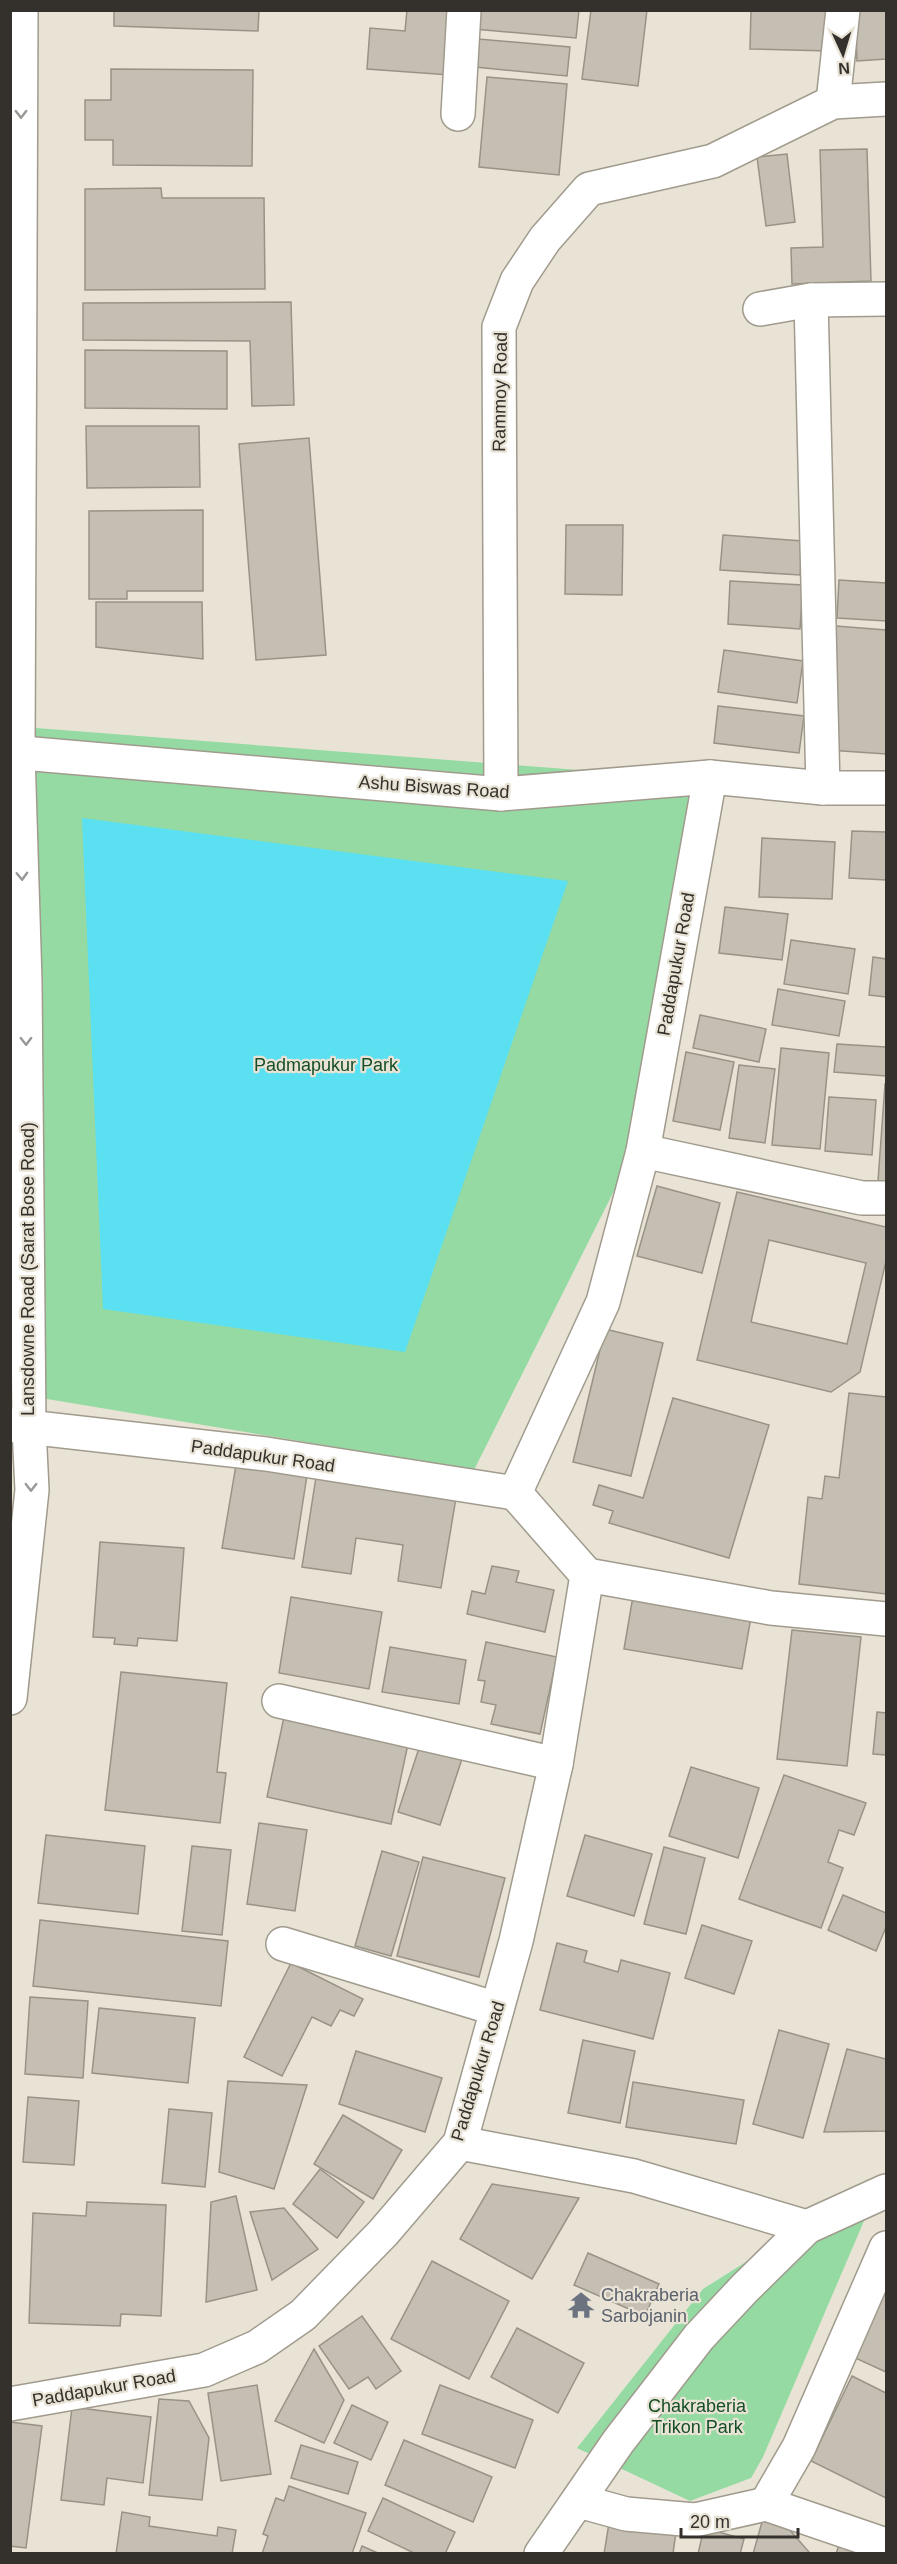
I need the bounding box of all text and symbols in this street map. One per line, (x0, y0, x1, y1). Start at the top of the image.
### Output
north arrow (813, 24, 873, 84)
text: N (838, 60, 850, 77)
one-way arrow (15, 110, 27, 119)
street label: Rammoy Road (489, 332, 511, 452)
street label: Ashu Biswas Road (358, 772, 510, 802)
one-way arrow (15, 872, 28, 881)
street label: Paddapukur Road (654, 891, 698, 1037)
one-way arrow (19, 1036, 32, 1045)
park label: Padmapukur Park (254, 1055, 399, 1075)
street label: Lansdowne Road (Sarat Bose Road) (18, 1122, 38, 1416)
street label: Paddapukur Road (190, 1436, 336, 1476)
one-way arrow (25, 1482, 37, 1491)
street label: Paddapukur Road (447, 1999, 509, 2143)
place label: Chakraberia Sarbojanin (601, 2285, 700, 2326)
temple icon: Chakraberia Sarbojanin (566, 2290, 596, 2320)
street label: Paddapukur Road (31, 2366, 177, 2410)
park label: Chakraberia Trikon Park (648, 2396, 747, 2437)
scale bar (681, 2501, 798, 2539)
text: 20 m (690, 2512, 730, 2532)

